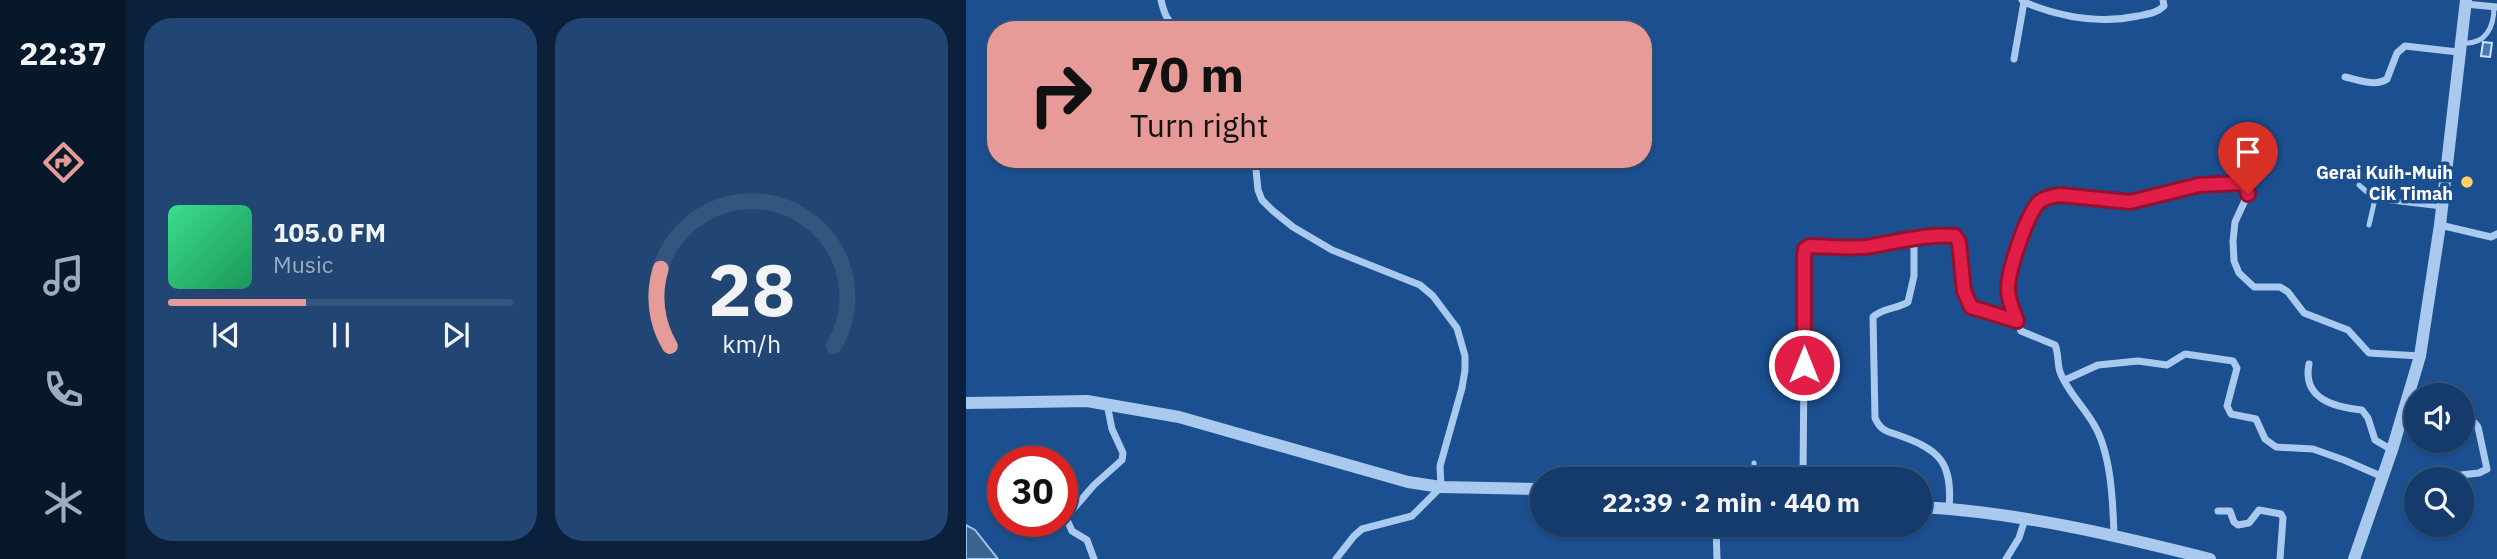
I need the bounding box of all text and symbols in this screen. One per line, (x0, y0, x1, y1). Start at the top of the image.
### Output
text: 22:37 (19, 32, 107, 74)
text: 70 m (1130, 42, 1244, 105)
icon: right (1015, 49, 1106, 140)
text: Turn right (1130, 104, 1268, 146)
pin (2218, 122, 2278, 194)
icon: arrive (2229, 133, 2267, 171)
icon: directions (39, 138, 88, 187)
place label: Gerai Kuih-Muih Cik Timah (2316, 161, 2453, 205)
marker: Gerai Kuih-Muih Cik Timah (2459, 174, 2475, 190)
text: 105.0 FM (273, 215, 386, 249)
text: 28 (708, 241, 795, 336)
text: Music (273, 249, 333, 279)
icon: music (39, 251, 88, 300)
icon: previous (207, 316, 245, 354)
icon: pause (322, 316, 360, 354)
icon: next (437, 316, 475, 354)
text: km/h (722, 326, 781, 359)
position arrow (1767, 328, 1841, 402)
icon: phone (39, 365, 88, 414)
map controls (2404, 383, 2474, 537)
button: sound (2404, 383, 2474, 453)
speed limit sign: 30 (987, 446, 1078, 537)
button: search (2404, 467, 2474, 537)
icon: climate (39, 478, 88, 527)
text: 22:39 · 2 min · 440 m (1602, 485, 1860, 519)

